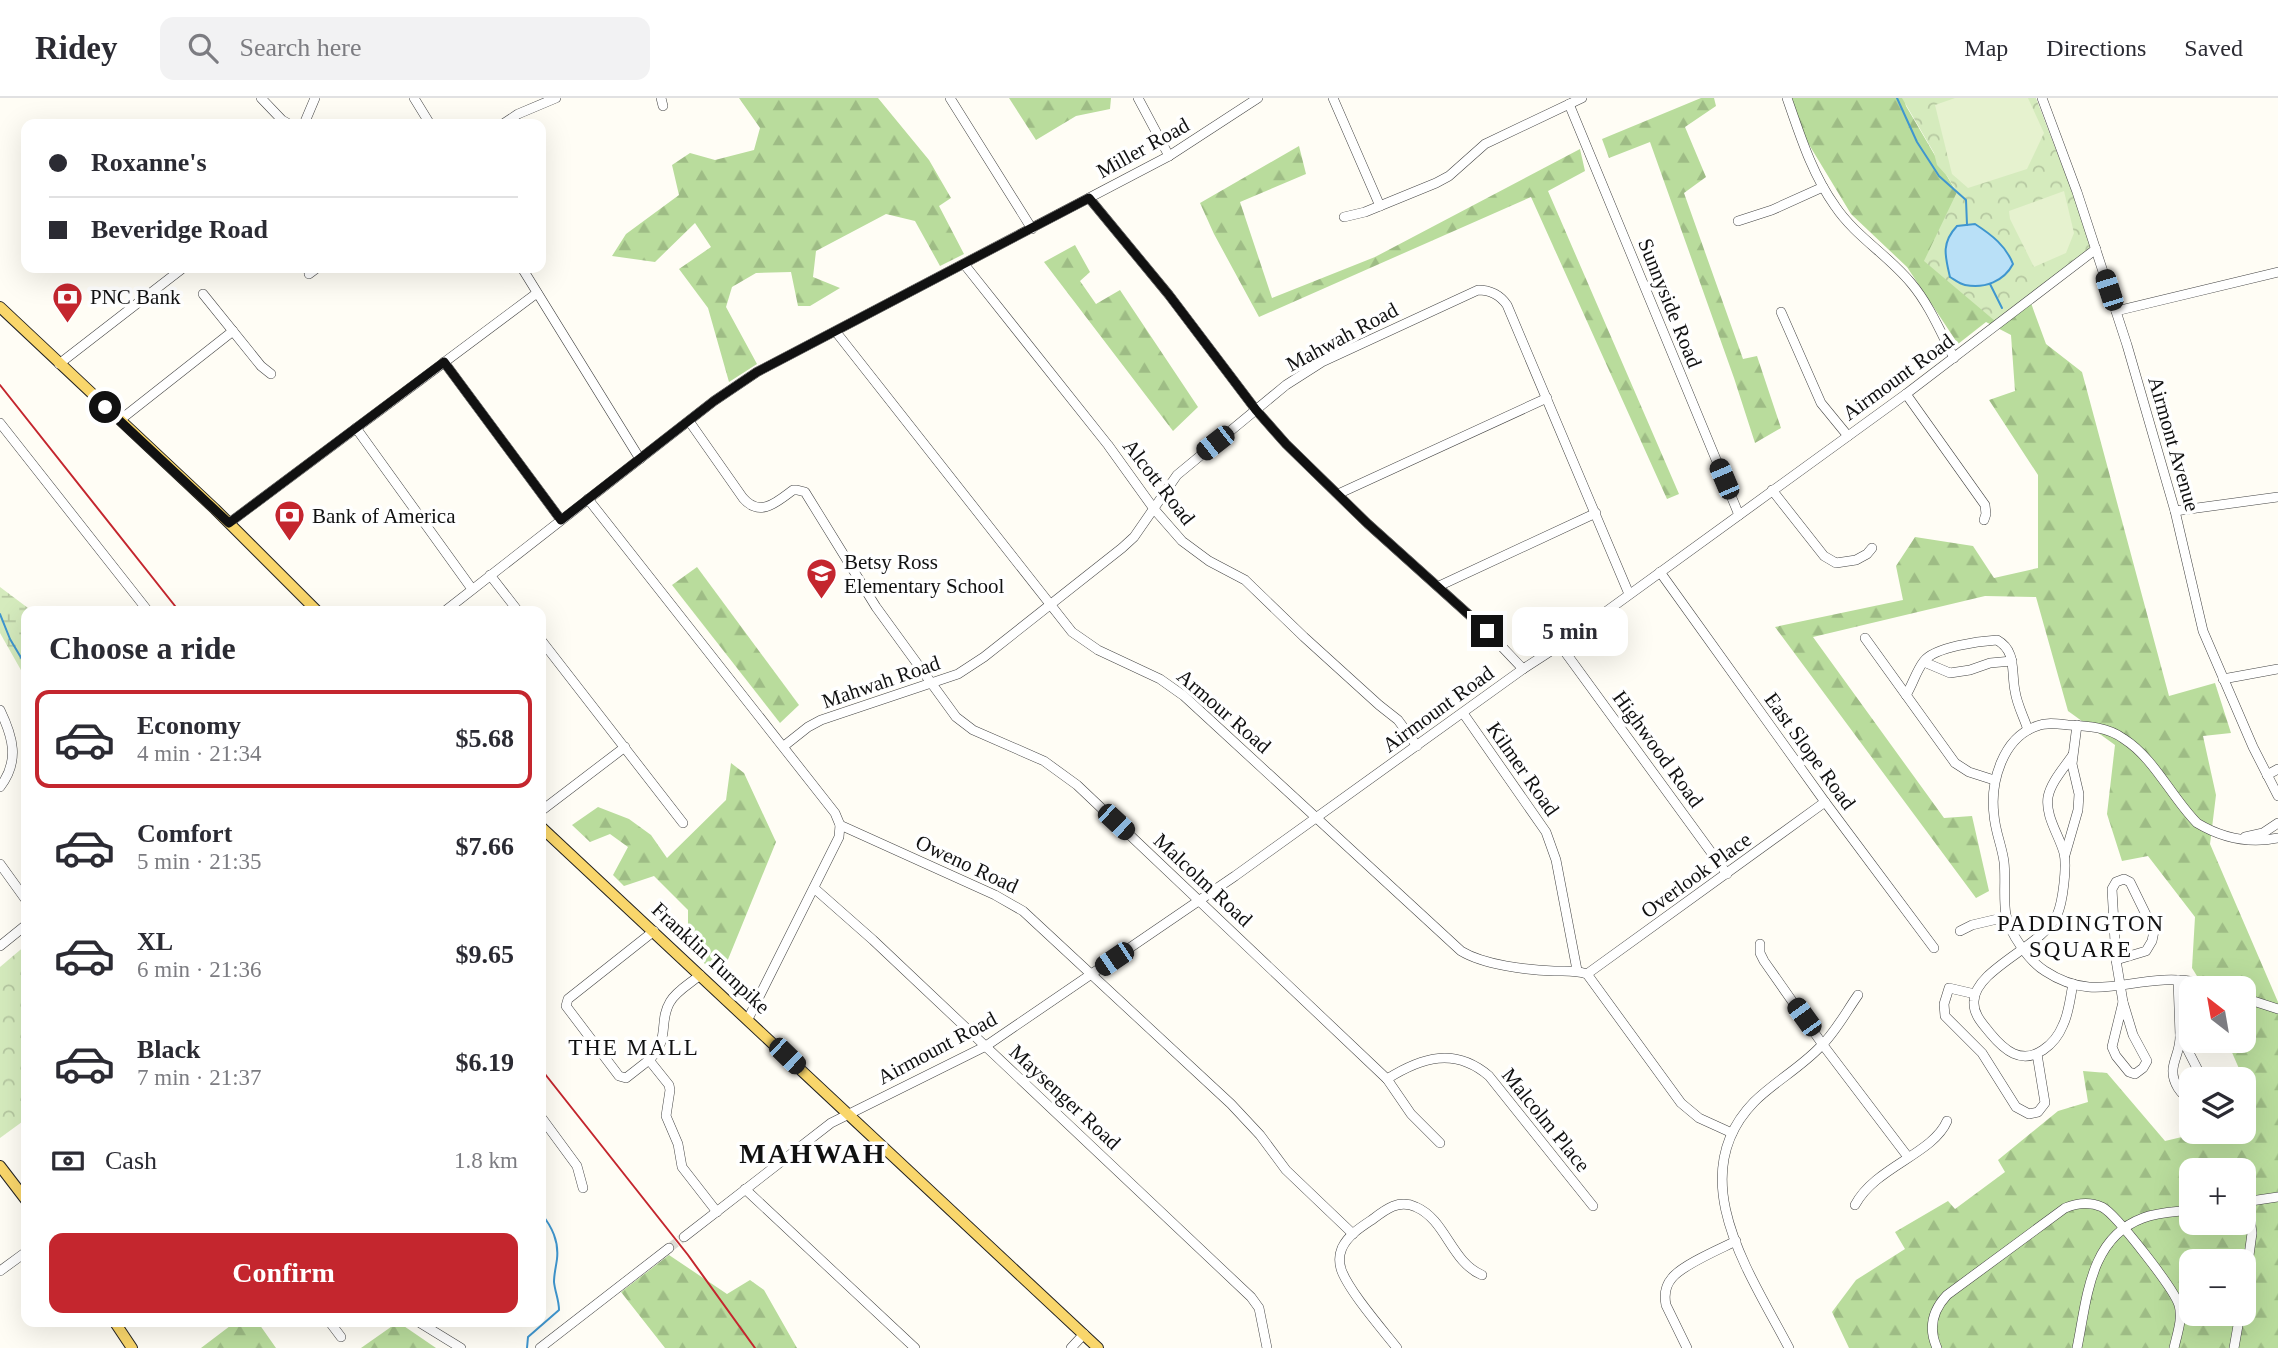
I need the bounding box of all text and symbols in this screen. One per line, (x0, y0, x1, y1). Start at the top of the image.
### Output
search box (160, 17, 650, 80)
icon: search (184, 29, 222, 67)
text: Ridey (35, 30, 118, 66)
text: Search here (240, 33, 361, 62)
text: Map (1964, 35, 2008, 61)
text: Directions (2046, 35, 2146, 61)
text: Saved (2184, 35, 2243, 61)
street label: Miller Road (1093, 113, 1194, 183)
text: Roxanne's (91, 148, 207, 177)
text: Beveridge Road (91, 215, 268, 244)
street label: Sunnyside Road (1633, 235, 1707, 372)
car (2093, 267, 2126, 313)
bank icon: PNC Bank (50, 280, 84, 324)
place label: PNC Bank (90, 285, 181, 309)
street label: Mahwah Road (1282, 297, 1402, 376)
street label: Airmount Road (1838, 328, 1959, 425)
street label: Airmont Avenue (2143, 374, 2205, 514)
route start (89, 391, 121, 423)
car (1192, 422, 1239, 464)
street label: Alcott Road (1118, 434, 1200, 530)
car (1707, 456, 1742, 502)
bank icon: Bank of America (272, 499, 306, 543)
place label: Bank of America (312, 504, 456, 528)
place label: Betsy Ross Elementary School (844, 550, 1005, 598)
school or university icon: Betsy Ross Elementary School (804, 557, 838, 601)
callout: 5 min (1512, 606, 1627, 656)
route end (1471, 615, 1503, 647)
text: 5 min (1542, 619, 1598, 644)
text: Choose a ride (49, 630, 236, 666)
street label: Mahwah Road (819, 650, 944, 713)
street label: Airmount Road (1378, 660, 1499, 757)
street label: Armour Road (1172, 664, 1276, 758)
street label: Highwood Road (1608, 686, 1709, 812)
street label: East Slope Road (1759, 688, 1861, 815)
icon: car (53, 708, 116, 771)
text: Economy (137, 711, 241, 740)
street label: Kilmer Road (1482, 717, 1564, 821)
text: $5.68 (456, 724, 514, 753)
text: 4 min · 21:34 (137, 741, 262, 766)
car (1094, 800, 1139, 844)
icon: car (53, 816, 116, 879)
text: Comfort (137, 819, 232, 848)
street label: Overlook Place (1636, 827, 1756, 923)
street label: Malcolm Road (1149, 828, 1257, 932)
street label: Oweno Road (912, 830, 1022, 898)
text: $7.66 (456, 832, 514, 861)
text: 5 min · 21:35 (137, 849, 262, 874)
street label: Franklin Turnpike (647, 897, 775, 1019)
district label: PADDINGTON SQUARE (1997, 911, 2165, 962)
icon: car (53, 924, 116, 987)
text: XL (137, 927, 173, 956)
car (1091, 939, 1138, 979)
text: $9.65 (456, 940, 514, 969)
text: 6 min · 21:36 (137, 957, 262, 982)
north arrow (2179, 976, 2256, 1054)
map controls (2179, 976, 2256, 1326)
car (1784, 994, 1825, 1040)
street label: Airmount Road (873, 1006, 1001, 1089)
icon: car (53, 1032, 116, 1095)
car (765, 1034, 810, 1078)
text: Black (137, 1035, 201, 1064)
district label: THE MALL (568, 1035, 700, 1060)
street label: Maysenger Road (1005, 1039, 1126, 1155)
text: $6.19 (456, 1048, 514, 1077)
street label: Malcolm Place (1497, 1063, 1595, 1177)
text: 7 min · 21:37 (137, 1065, 262, 1090)
button: layers (2179, 1067, 2256, 1144)
district label: MAHWAH (739, 1138, 887, 1169)
icon: cash (49, 1142, 87, 1180)
text: Cash (105, 1146, 157, 1175)
text: 1.8 km (454, 1148, 518, 1173)
button: + (2179, 1158, 2256, 1235)
button: Confirm (49, 1233, 518, 1313)
button: − (2179, 1249, 2256, 1326)

